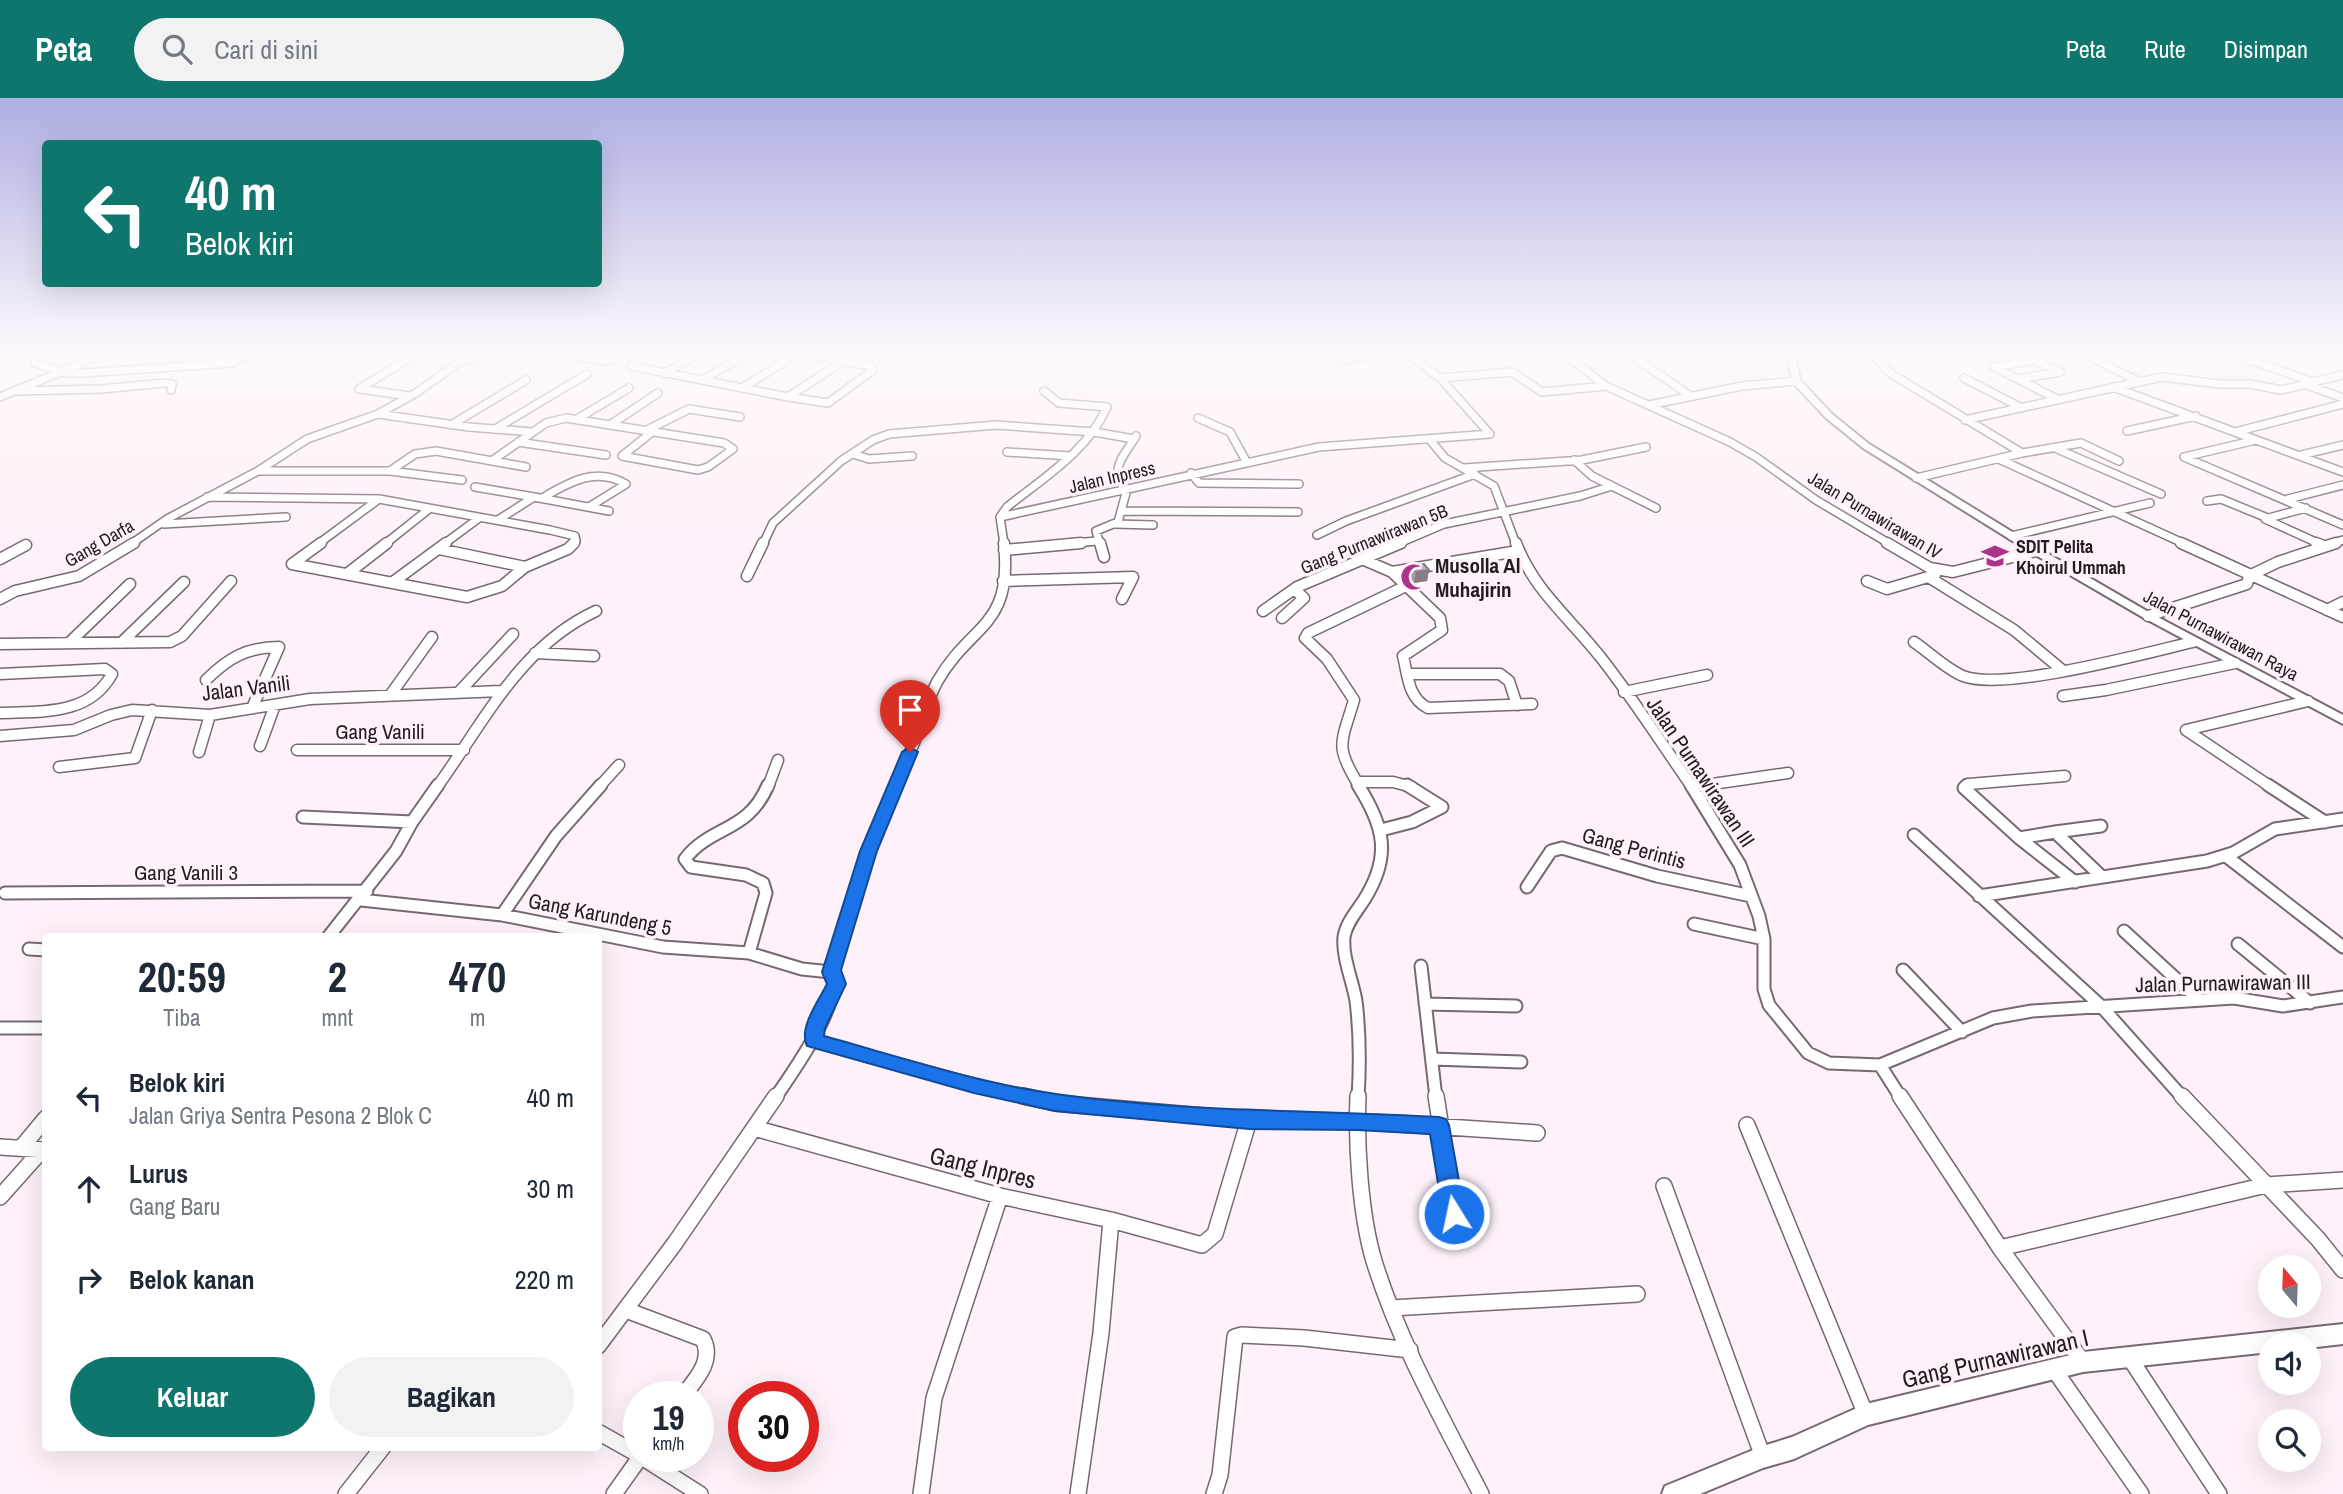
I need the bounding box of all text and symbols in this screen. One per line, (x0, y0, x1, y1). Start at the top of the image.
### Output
search box (134, 18, 624, 81)
text: Peta (35, 27, 92, 71)
icon: search (158, 30, 196, 68)
text: Cari di sini (214, 32, 318, 67)
text: Peta (2066, 33, 2106, 65)
text: Rute (2144, 33, 2186, 65)
text: Disimpan (2224, 33, 2308, 65)
text: 40 m (185, 159, 277, 225)
icon: left (70, 168, 161, 259)
text: Belok kiri (185, 222, 294, 265)
street label: Jalan Inpress (1066, 455, 1158, 499)
street label: Jalan Purnawirawan IV (1804, 465, 1947, 565)
street label: Gang Purnawirawan 5B (1297, 498, 1451, 580)
street label: Gang Darfa (60, 513, 138, 573)
place label: SDIT Pelita Khoirul Ummah (2016, 534, 2126, 580)
school or university icon: SDIT Pelita Khoirul Ummah (1980, 541, 2010, 571)
place label: Musolla Al Muhajirin (1435, 551, 1521, 604)
mosque icon: Musolla Al Muhajirin (1399, 562, 1429, 592)
street label: Jalan Purnawirawan Raya (2139, 584, 2303, 686)
street label: Jalan Vanili (200, 668, 292, 708)
pin (880, 680, 940, 752)
icon: arrive (891, 691, 929, 729)
street label: Jalan Purnawirawan III (1640, 691, 1762, 853)
street label: Gang Vanili (335, 717, 425, 746)
street label: Gang Perintis (1579, 820, 1689, 876)
street label: Gang Vanili 3 (134, 858, 238, 887)
street label: Gang Karundeng 5 (526, 886, 674, 942)
text: 20:59 (138, 949, 226, 1005)
text: 2 (328, 949, 347, 1005)
text: 470 (449, 949, 506, 1005)
street label: Jalan Purnawirawan III (2135, 967, 2311, 999)
text: Tiba (163, 1002, 200, 1033)
text: mnt (322, 1002, 353, 1033)
text: m (470, 1002, 485, 1033)
text: Belok kiri (129, 1065, 225, 1100)
icon: left (70, 1079, 108, 1117)
text: 40 m (527, 1080, 574, 1115)
text: Jalan Griya Sentra Pesona 2 Blok C (129, 1100, 432, 1131)
street label: Gang Inpres (927, 1138, 1039, 1196)
text: Lurus (129, 1156, 188, 1191)
icon: ahead (70, 1170, 108, 1208)
text: 30 m (527, 1171, 574, 1206)
position arrow (1417, 1177, 1491, 1251)
text: Gang Baru (129, 1191, 220, 1222)
north arrow (2258, 1255, 2320, 1318)
map controls (2258, 1255, 2321, 1472)
icon: right (70, 1261, 108, 1299)
text: Belok kanan (129, 1262, 255, 1297)
text: 220 m (515, 1262, 574, 1297)
street label: Gang Purnawirawan I (1899, 1321, 2091, 1395)
button: sound (2258, 1332, 2321, 1395)
button: Keluar (70, 1357, 315, 1437)
button: Bagikan (329, 1357, 574, 1437)
speed limit sign: 30 (728, 1381, 819, 1472)
text: 19 (653, 1394, 684, 1441)
button: search (2258, 1409, 2321, 1472)
text: km/h (653, 1431, 685, 1456)

